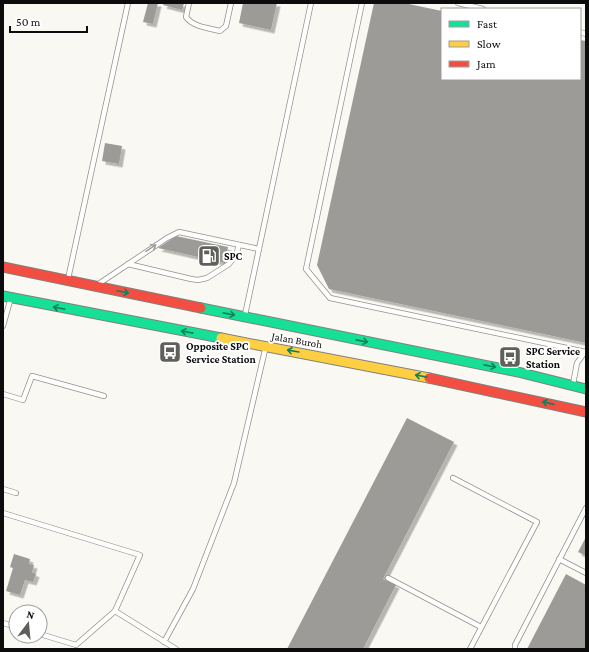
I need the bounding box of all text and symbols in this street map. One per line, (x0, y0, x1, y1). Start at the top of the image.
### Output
scale bar (10, 8, 87, 34)
legend (441, 8, 581, 80)
text: 50 m (16, 15, 41, 29)
text: Fast (477, 17, 498, 31)
text: Slow (477, 37, 501, 51)
text: Jam (476, 57, 496, 71)
fuel station icon: SPC (196, 243, 222, 269)
one-way arrow (145, 244, 156, 252)
place label: SPC (224, 250, 243, 262)
one-way arrow (117, 288, 130, 296)
one-way arrow (53, 303, 66, 311)
one-way arrow (222, 310, 235, 318)
one-way arrow (181, 327, 194, 335)
street label: Jalan Buroh (270, 329, 323, 351)
one-way arrow (355, 338, 368, 346)
bus stop icon: Opposite SPC Service Station (157, 339, 183, 365)
place label: Opposite SPC Service Station (186, 340, 256, 365)
bus stop icon: SPC Service Station (497, 344, 523, 370)
place label: SPC Service Station (526, 345, 580, 370)
one-way arrow (287, 347, 300, 355)
one-way arrow (483, 363, 496, 371)
one-way arrow (415, 372, 428, 380)
one-way arrow (542, 399, 555, 407)
north arrow (8, 604, 48, 644)
text: N (25, 608, 36, 621)

